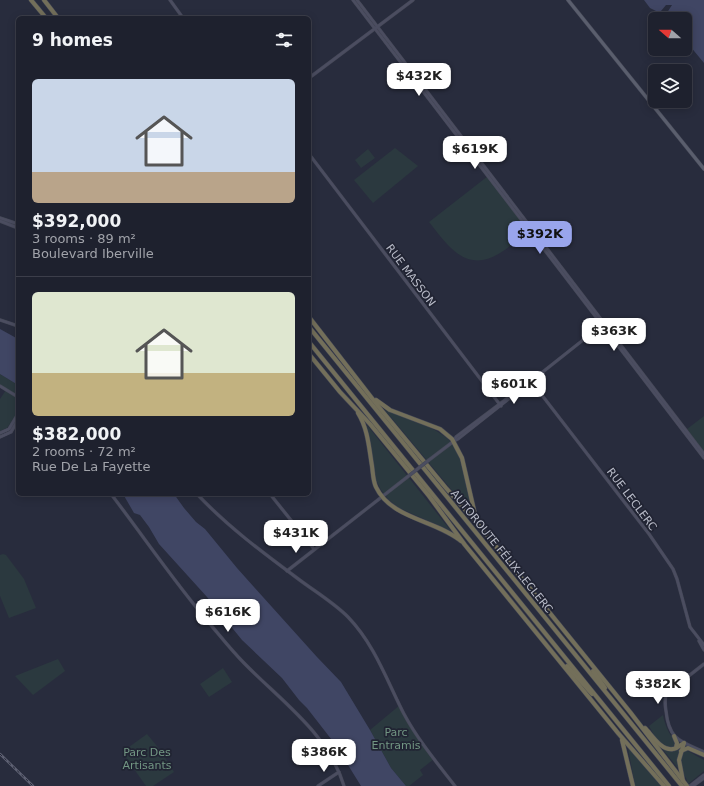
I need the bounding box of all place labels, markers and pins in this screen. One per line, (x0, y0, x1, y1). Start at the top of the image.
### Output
pin: $432K (391, 63, 447, 97)
pin: $619K (447, 136, 503, 170)
pin: $392K (512, 221, 568, 255)
pin: $363K (586, 318, 642, 352)
pin: $601K (486, 371, 542, 405)
pin: $431K (268, 520, 324, 554)
pin: $616K (200, 599, 256, 633)
pin: $382K (630, 671, 686, 705)
pin: $386K (296, 739, 352, 773)

